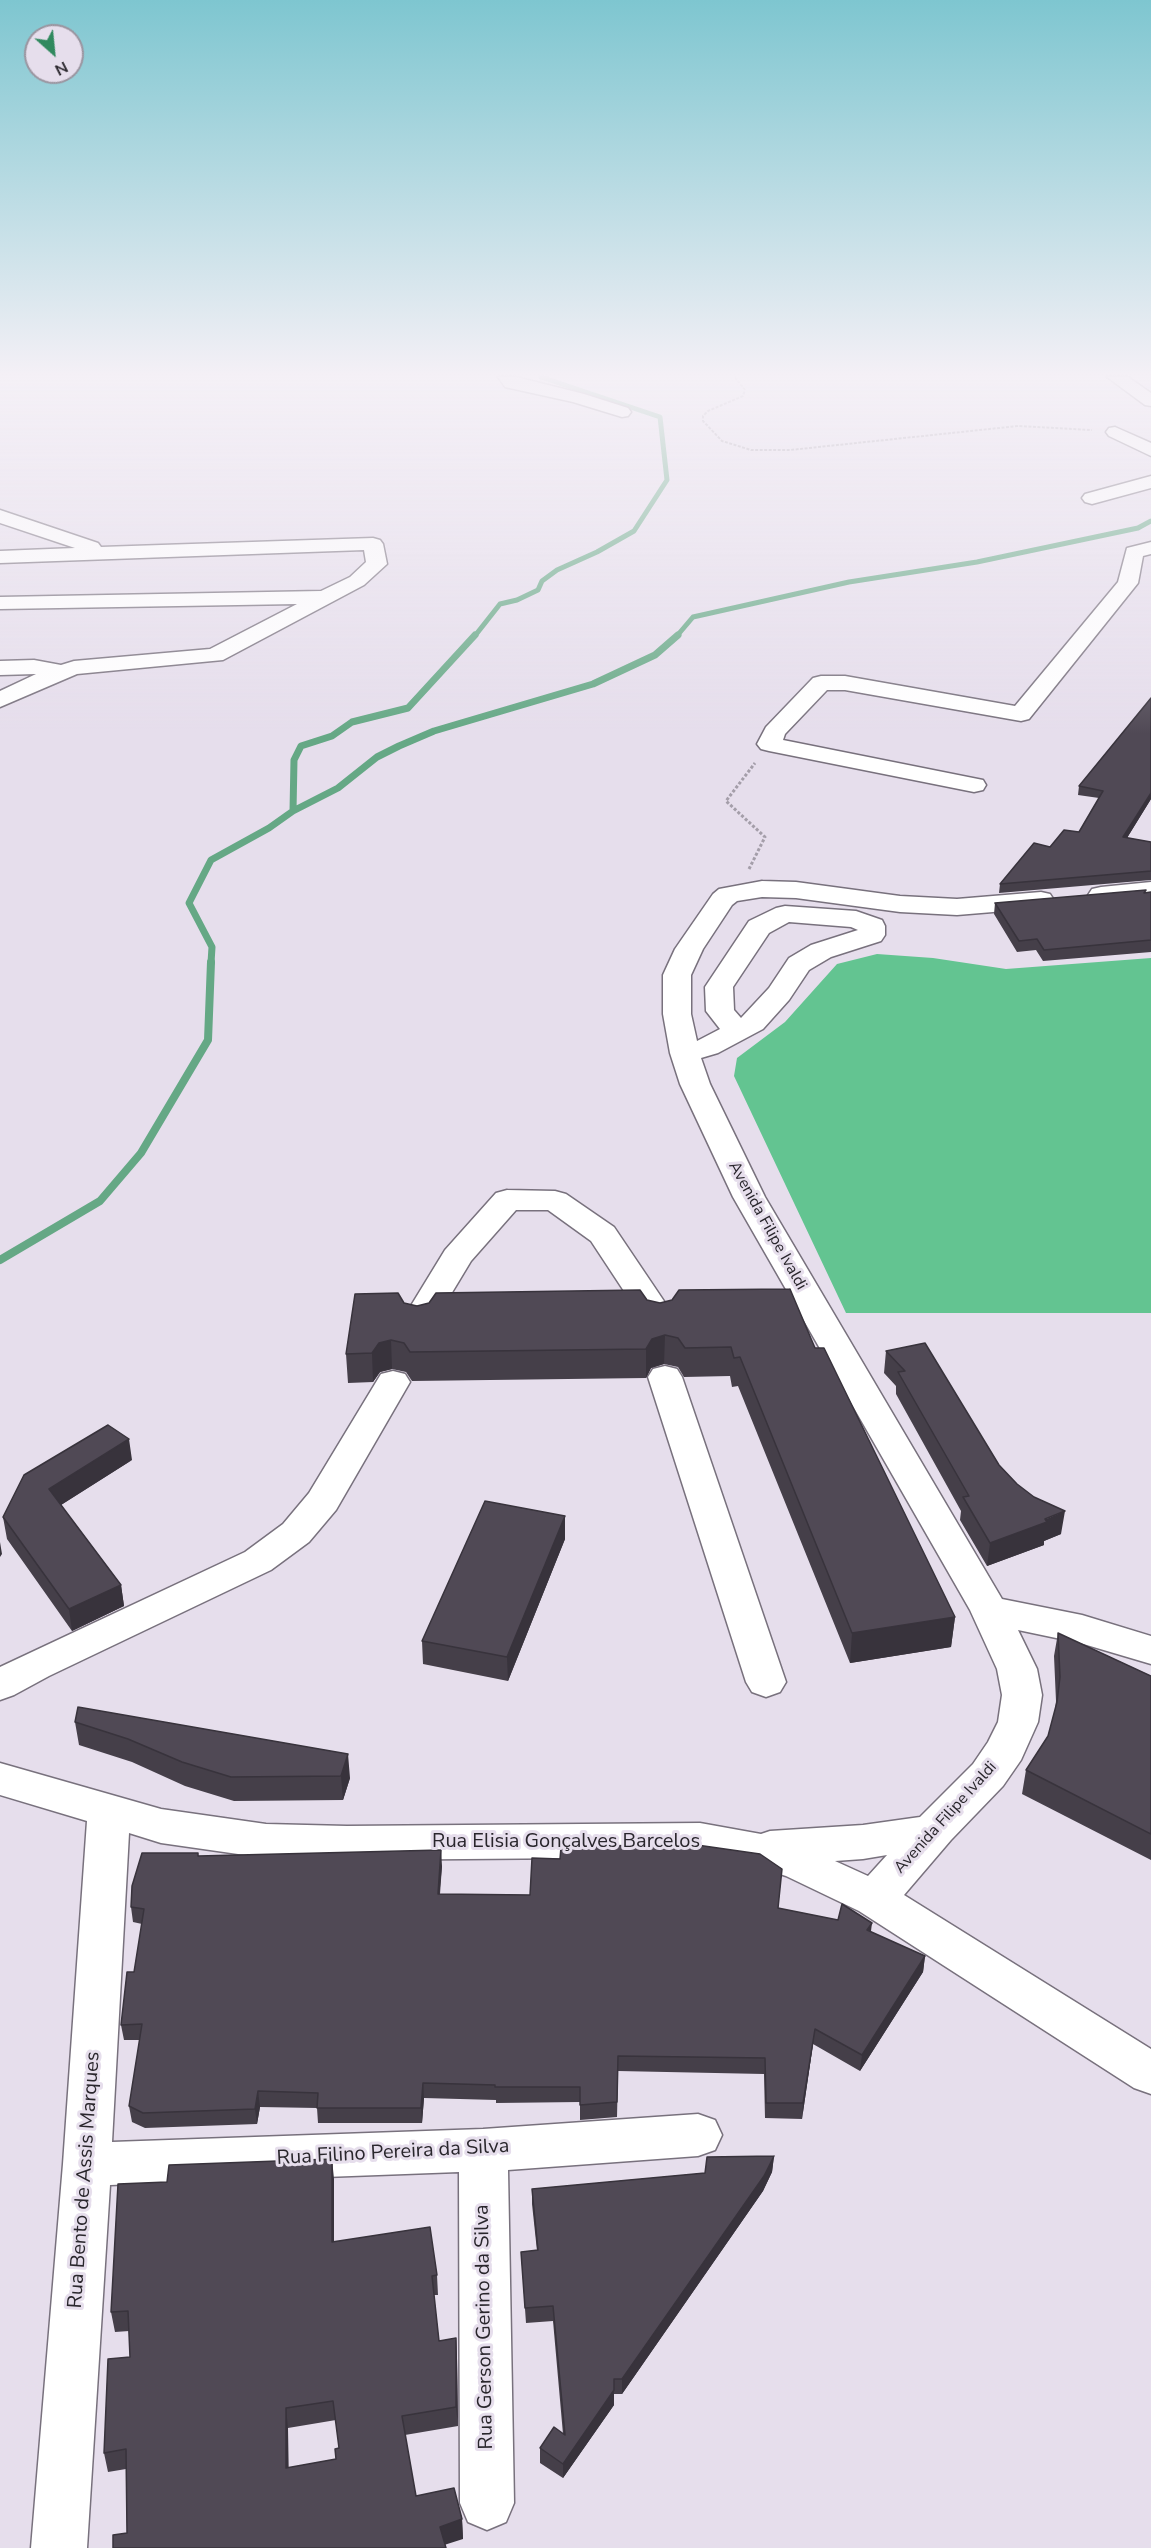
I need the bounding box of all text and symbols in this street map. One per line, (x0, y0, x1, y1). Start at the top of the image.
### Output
north arrow (24, 24, 84, 84)
text: N (51, 56, 72, 81)
street label: Avenida Filipe Ivaldi (724, 1158, 810, 1294)
street label: Avenida Filipe Ivaldi (891, 1758, 1001, 1878)
street label: Rua Elisia Gonçalves Barcelos (432, 1830, 700, 1854)
street label: Rua Bento de Assis Marques (64, 2051, 106, 2309)
street label: Rua Filino Pereira da Silva (276, 2135, 510, 2171)
street label: Rua Gerson Gerino da Silva (471, 2204, 499, 2450)

